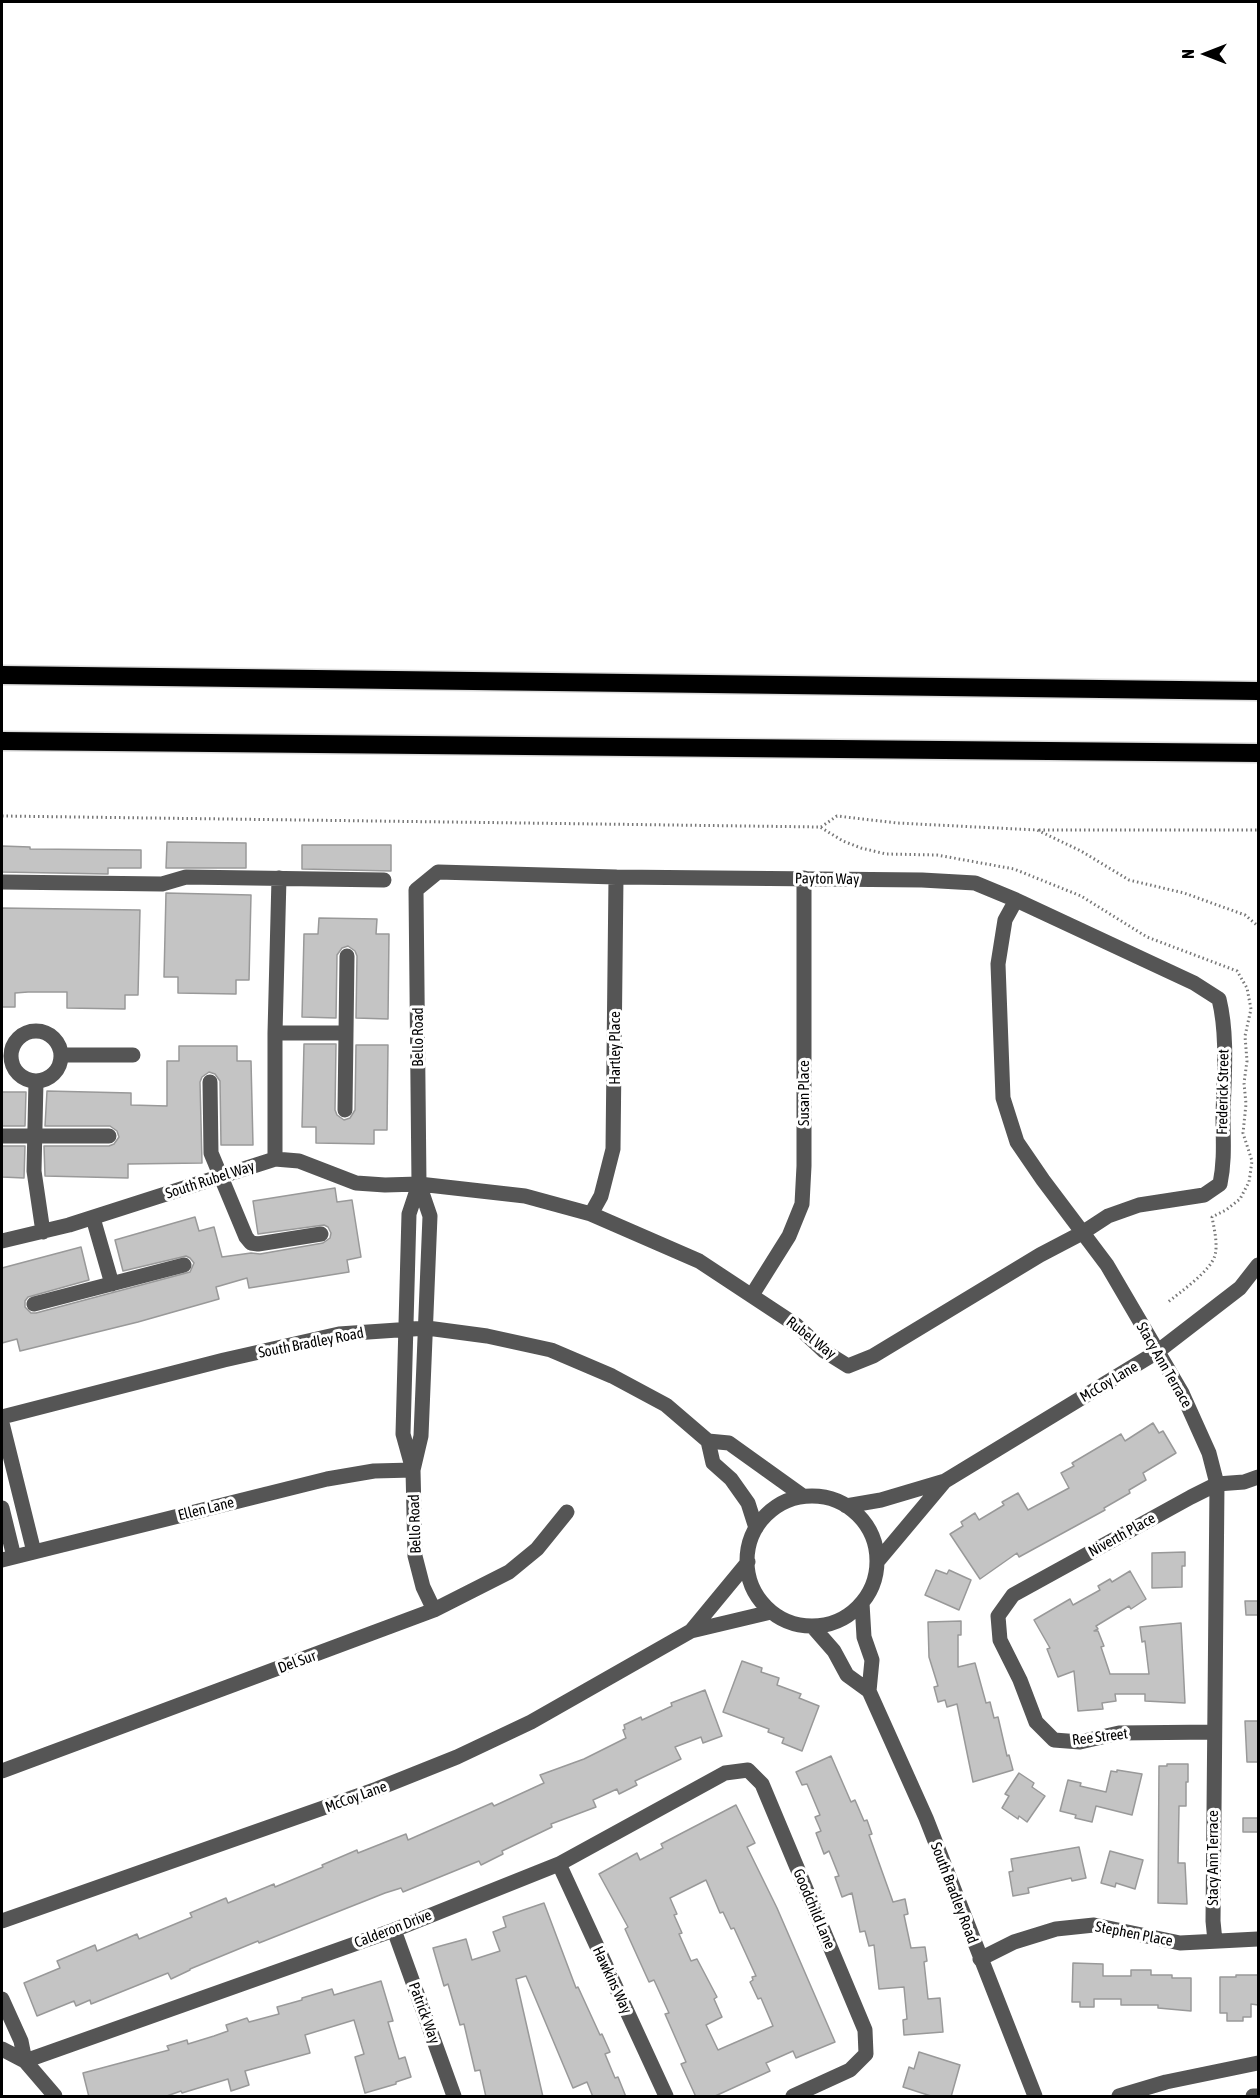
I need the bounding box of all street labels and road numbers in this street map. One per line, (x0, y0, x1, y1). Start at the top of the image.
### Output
street label: Payton Way (795, 869, 859, 889)
street label: Bello Road (409, 1007, 427, 1067)
street label: Hartley Place (606, 1011, 624, 1085)
street label: Frederick Street (1213, 1049, 1233, 1135)
street label: Susan Place (795, 1060, 813, 1126)
street label: South Rubel Way (163, 1157, 257, 1203)
street label: Rubel Way (782, 1313, 840, 1363)
street label: Stacy Ann Terrace (1132, 1319, 1196, 1411)
street label: South Bradley Road (257, 1324, 365, 1362)
street label: McCoy Lane (1077, 1358, 1141, 1406)
street label: Ellen Lane (176, 1493, 236, 1525)
street label: Bello Road (405, 1494, 425, 1554)
street label: Niverth Place (1085, 1509, 1159, 1561)
street label: Del Sur (275, 1647, 319, 1677)
street label: Ree Street (1071, 1725, 1129, 1749)
street label: McCoy Lane (323, 1778, 389, 1816)
street label: Stacy Ann Terrace (1204, 1810, 1222, 1906)
street label: South Bradley Road (926, 1840, 982, 1946)
street label: Goodchild Lane (789, 1866, 839, 1952)
street label: Calderon Drive (352, 1906, 434, 1952)
street label: Stephen Place (1094, 1918, 1174, 1950)
street label: Hawkins Way (589, 1943, 635, 2017)
street label: Patrick Way (405, 1980, 443, 2046)

